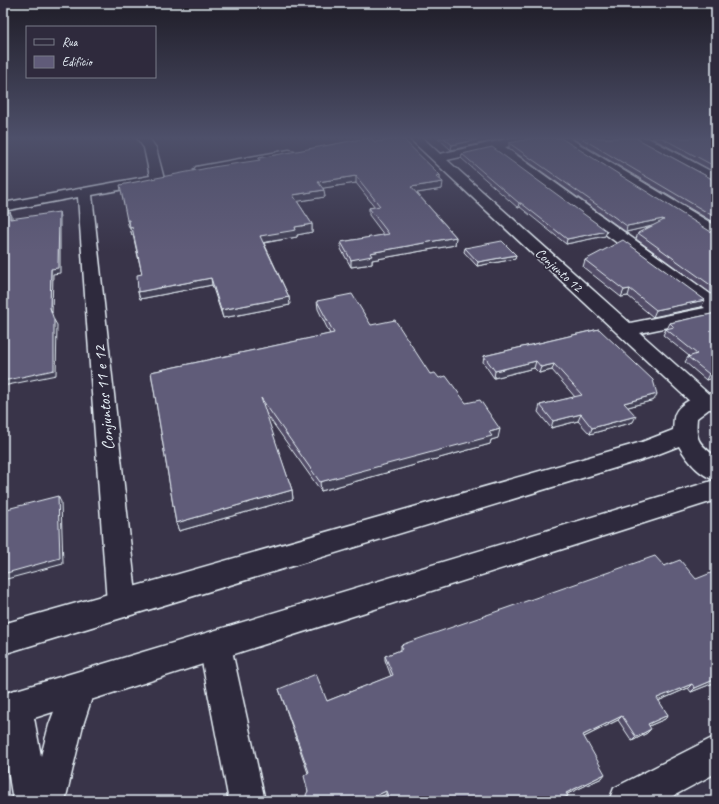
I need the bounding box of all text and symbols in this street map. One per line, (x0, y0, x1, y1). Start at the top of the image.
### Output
legend (26, 26, 156, 78)
text: Rua (62, 34, 79, 50)
text: Edifício (62, 54, 94, 70)
street label: Conjunto 12 (532, 244, 587, 297)
street label: Conjuntos 11 e 12 (89, 343, 119, 451)

